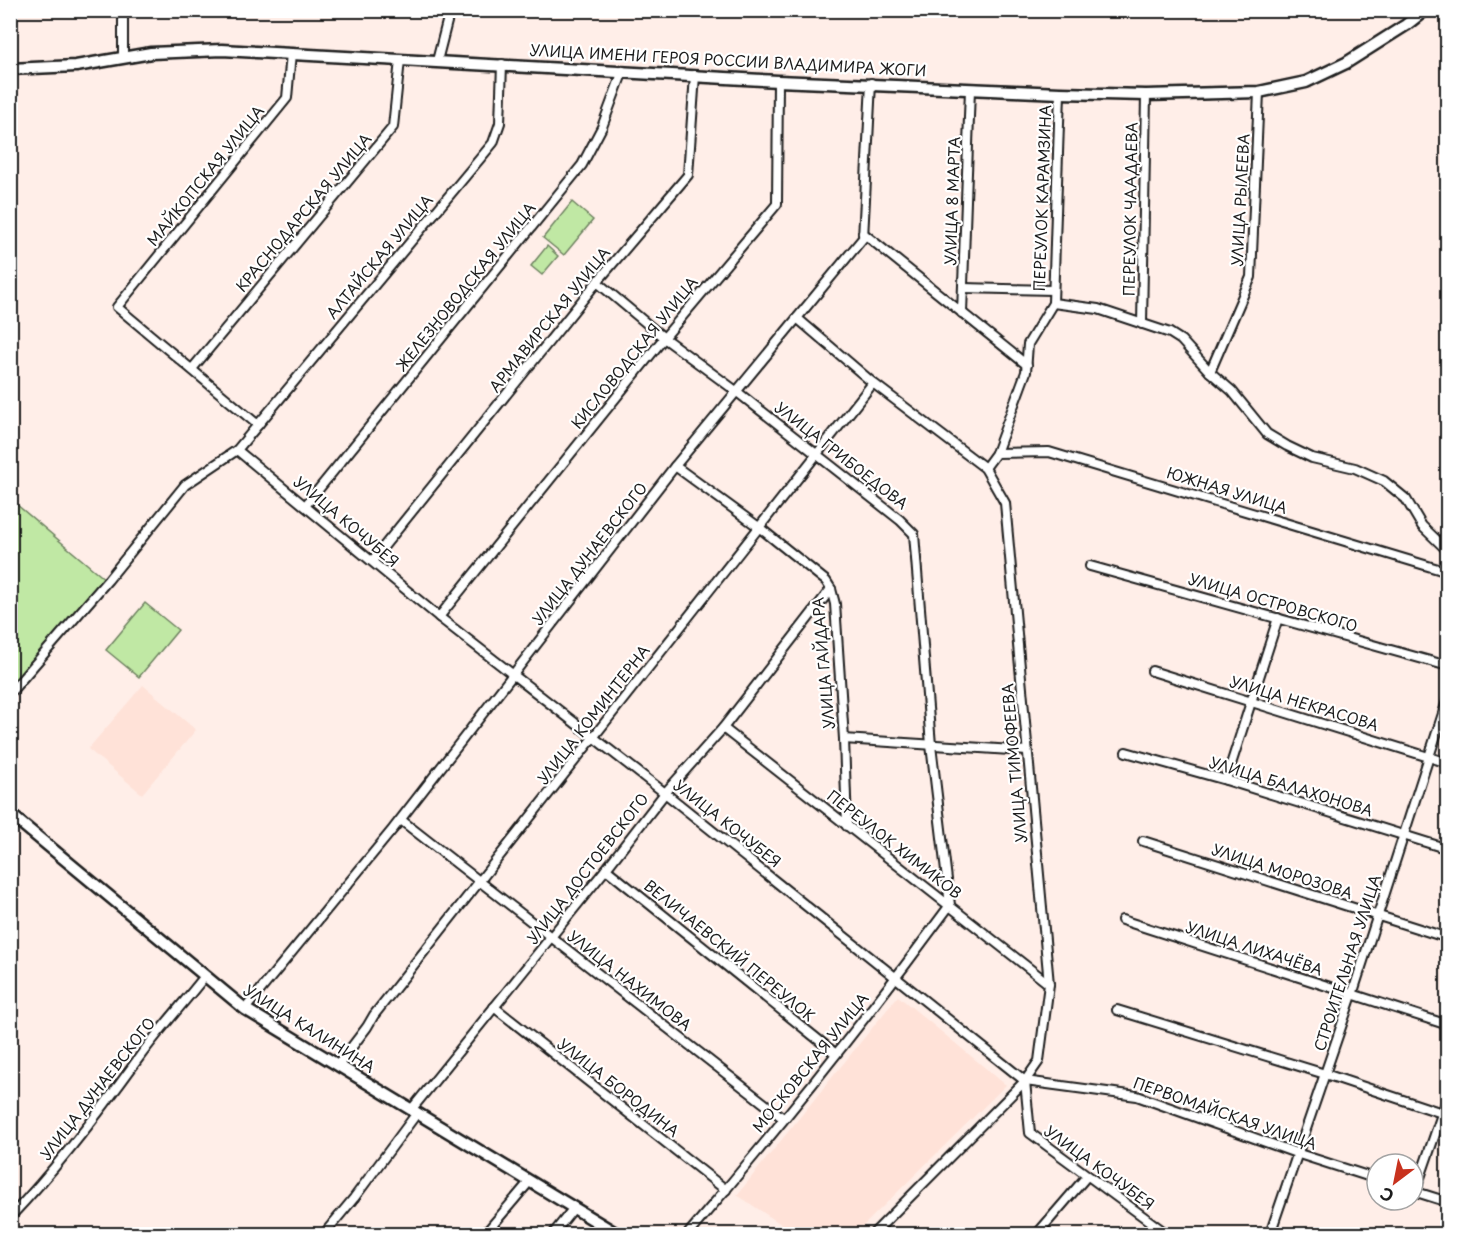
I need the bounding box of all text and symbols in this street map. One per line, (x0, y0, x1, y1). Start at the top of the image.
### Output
street label: УЛИЦА ИМЕНИ ГЕРОЯ РОССИИ ВЛАДИМИРА ЖОГИ (529, 38, 927, 81)
street label: МАЙКОПСКАЯ УЛИЦА (141, 100, 269, 250)
street label: ПЕРЕУЛОК КАРАМЗИНА (1027, 104, 1056, 292)
street label: ПЕРЕУЛОК ЧААДАЕВА (1116, 122, 1143, 296)
street label: КРАСНОДАРСКАЯ УЛИЦА (229, 128, 376, 296)
street label: УЛИЦА РЫЛЕЕВА (1225, 133, 1254, 267)
street label: УЛИЦА 8 МАРТА (938, 136, 965, 266)
street label: АЛТАЙСКАЯ УЛИЦА (320, 189, 438, 323)
street label: ЖЕЛЕЗНОВОДСКАЯ УЛИЦА (389, 197, 540, 375)
street label: АРМАВИРСКАЯ УЛИЦА (483, 241, 615, 397)
street label: КИСЛОВОДСКАЯ УЛИЦА (565, 271, 703, 433)
street label: УЛИЦА ГРИБОЕДОВА (770, 395, 913, 514)
street label: ЮЖНАЯ УЛИЦА (1164, 460, 1291, 519)
street label: УЛИЦА КОЧУБЕЯ (289, 470, 405, 572)
street label: УЛИЦА ДУНАЕВСКОГО (526, 477, 652, 629)
street label: УЛИЦА ОСТРОВСКОГО (1186, 566, 1361, 637)
street label: УЛИЦА ГАЙДАРА (805, 596, 840, 730)
street label: УЛИЦА КОМИНТЕРНА (531, 639, 655, 789)
street label: УЛИЦА НЕКРАСОВА (1227, 669, 1382, 736)
street label: УЛИЦА ТИМОФЕЕВА (995, 682, 1032, 844)
street label: УЛИЦА БАЛАХОНОВА (1207, 750, 1376, 821)
street label: УЛИЦА КОЧУБЕЯ (669, 773, 787, 872)
street label: ПЕРЕУЛОК ХИМИКОВ (823, 784, 967, 904)
street label: УЛИЦА ДОСТОЕВСКОГО (520, 788, 653, 948)
street label: УЛИЦА МОРОЗОВА (1209, 837, 1356, 904)
street label: СТРОИТЕЛЬНАЯ УЛИЦА (1307, 871, 1386, 1054)
street label: ВЕЛИЧАЕВСКИЙ ПЕРЕУЛОК (640, 874, 821, 1026)
street label: УЛИЦА ЛИХАЧЁВА (1183, 915, 1326, 981)
street label: УЛИЦА НАХИМОВА (563, 924, 697, 1036)
street label: УЛИЦА КАЛИНИНА (240, 978, 380, 1077)
street label: МОСКОВСКАЯ УЛИЦА (746, 987, 873, 1137)
street label: УЛИЦА ДУНАЕВСКОГО (34, 1012, 160, 1164)
street label: УЛИЦА БОРОДИНА (553, 1032, 685, 1142)
street label: ПЕРВОМАЙСКАЯ УЛИЦА (1131, 1070, 1320, 1155)
street label: УЛИЦА КОЧУБЕЯ (1040, 1119, 1160, 1215)
north arrow (1365, 1152, 1425, 1212)
text: С (1375, 1182, 1398, 1209)

